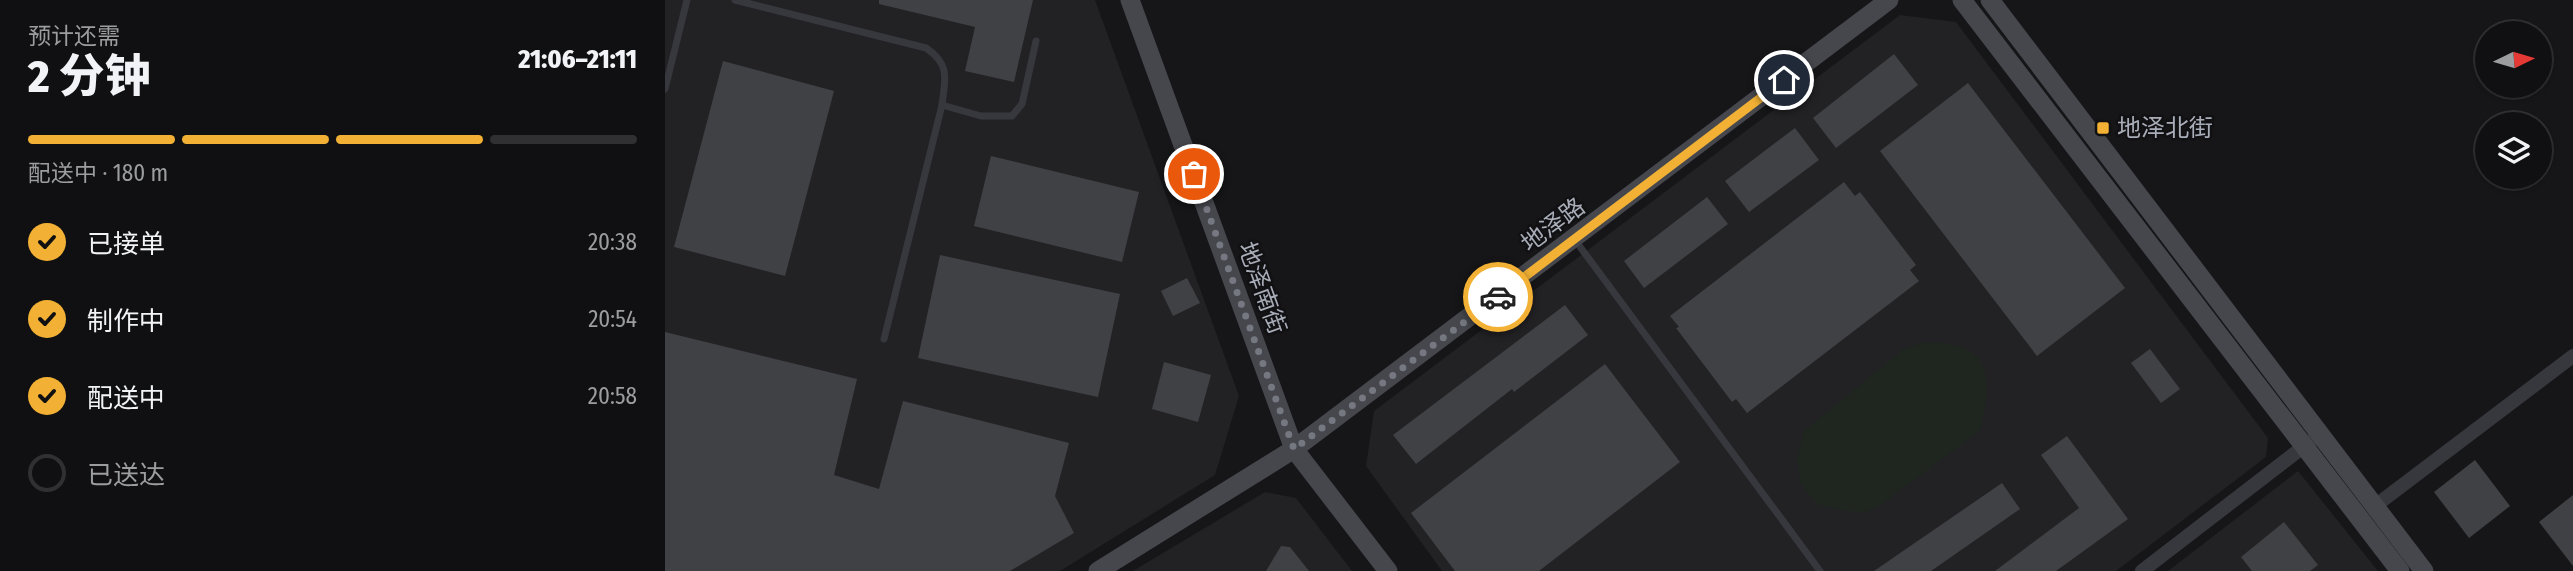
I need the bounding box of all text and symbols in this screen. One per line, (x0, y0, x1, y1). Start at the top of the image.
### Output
north arrow (2475, 21, 2551, 98)
map controls (2475, 21, 2552, 189)
text: 预计还需 (28, 22, 120, 50)
text: 21:06–21:11 (518, 44, 637, 75)
text: 2 分钟 (28, 49, 151, 104)
pin (1754, 50, 1814, 110)
icon: home (1765, 61, 1803, 99)
button: layers (2475, 112, 2552, 189)
place label: 地泽北街 (2117, 114, 2213, 142)
marker: 地泽北街 (2095, 120, 2111, 136)
pin (1164, 144, 1224, 204)
icon: bag (1175, 155, 1213, 193)
text: 配送中 · 180 m (28, 159, 168, 187)
street label: 地泽路 (1516, 192, 1590, 258)
icon: check (28, 223, 66, 261)
text: 20:38 (588, 228, 637, 256)
text: 已接单 (87, 229, 165, 260)
street label: 地泽南街 (1232, 238, 1292, 338)
courier (1463, 262, 1533, 332)
icon: car (1479, 278, 1517, 316)
icon: check (28, 300, 66, 338)
text: 20:54 (588, 305, 637, 333)
text: 制作中 (87, 306, 165, 337)
icon: check (28, 377, 66, 415)
text: 20:58 (588, 382, 637, 410)
text: 配送中 (87, 383, 165, 414)
text: 已送达 (87, 460, 165, 491)

